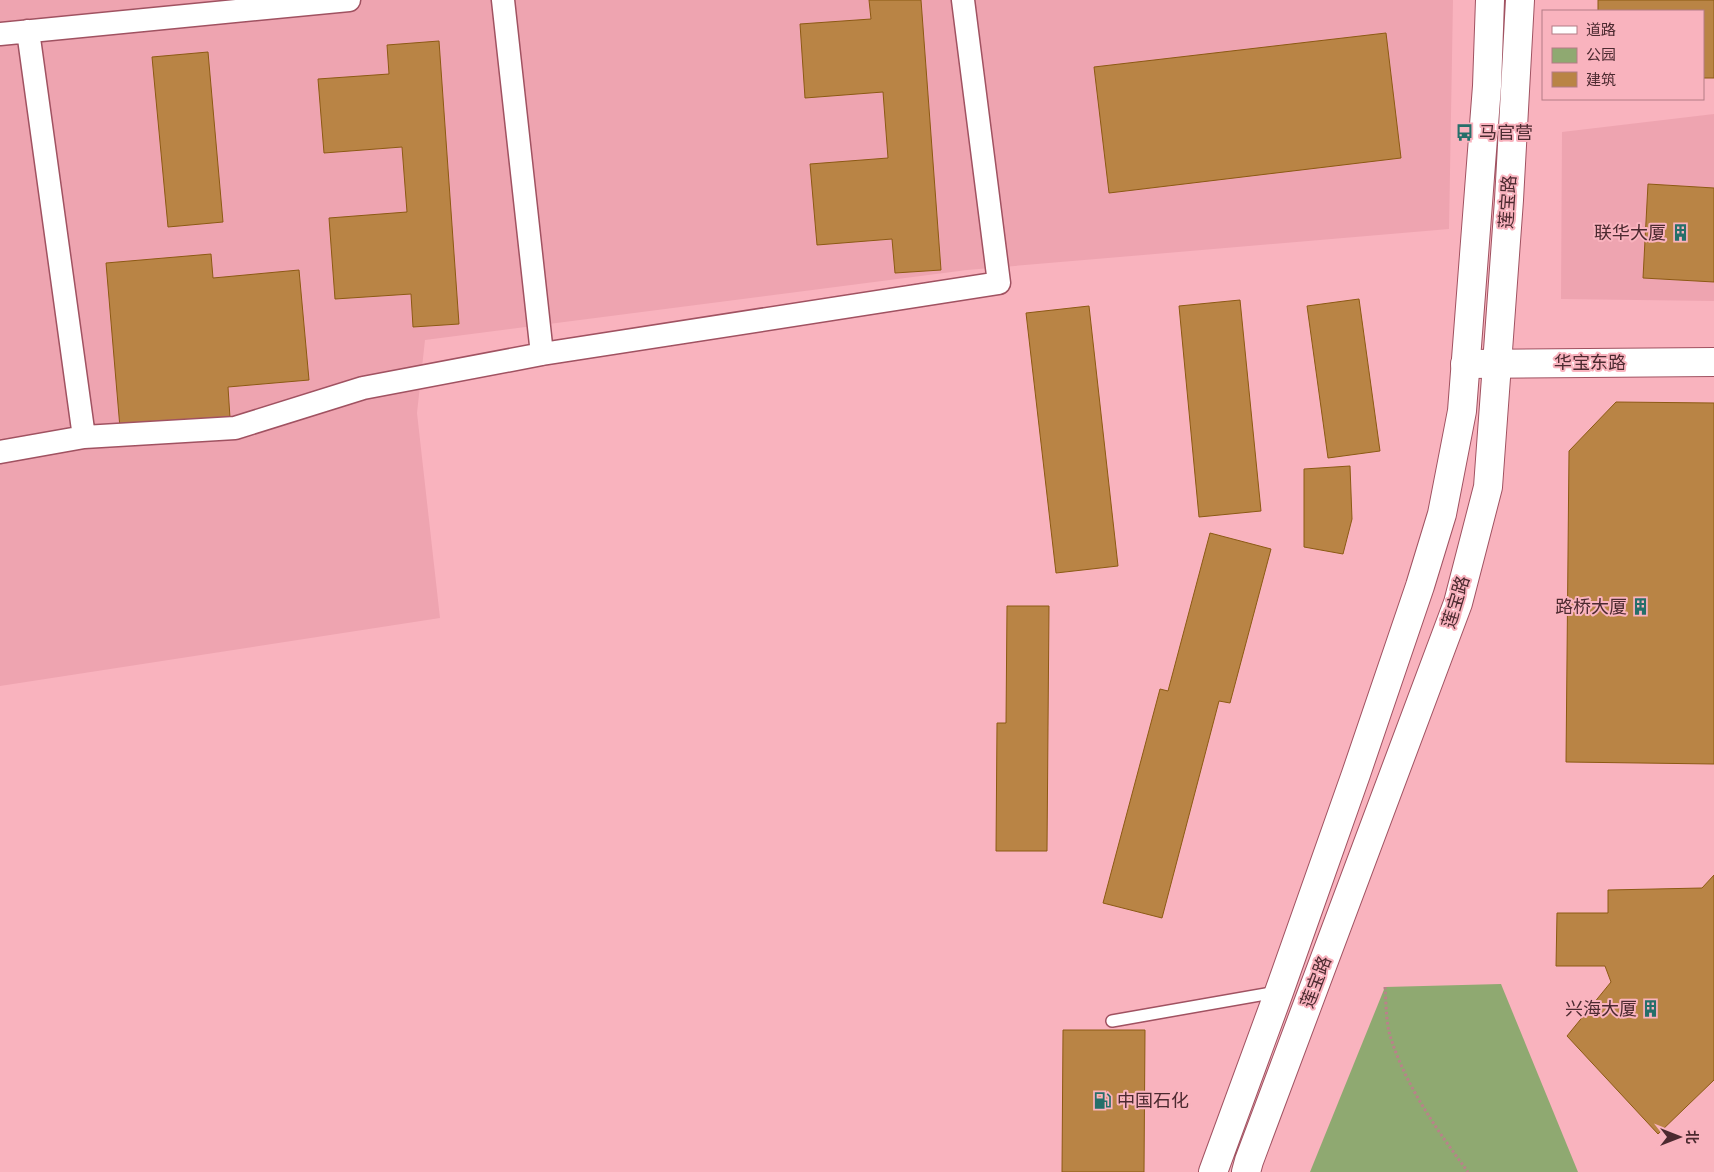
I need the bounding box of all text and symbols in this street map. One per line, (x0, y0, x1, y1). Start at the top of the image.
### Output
legend (1542, 10, 1704, 100)
text: 道路 (1586, 20, 1616, 39)
text: 公园 (1586, 45, 1616, 64)
text: 建筑 (1586, 70, 1616, 89)
place label: 马官营 (1479, 121, 1533, 144)
bus stop icon: 马官营 (1455, 123, 1475, 143)
street label: 莲宝路 (1494, 174, 1521, 230)
place label: 联华大厦 (1594, 221, 1666, 244)
building icon: 联华大厦 (1670, 223, 1690, 243)
street label: 华宝东路 (1554, 351, 1626, 374)
street label: 莲宝路 (1437, 573, 1474, 631)
place label: 路桥大厦 (1555, 595, 1627, 618)
building icon: 路桥大厦 (1631, 597, 1651, 617)
street label: 莲宝路 (1295, 952, 1336, 1011)
place label: 兴海大厦 (1565, 997, 1637, 1020)
building icon: 兴海大厦 (1641, 999, 1661, 1019)
place label: 中国石化 (1117, 1089, 1189, 1112)
fuel station icon: 中国石化 (1093, 1091, 1113, 1111)
north arrow (1654, 1112, 1704, 1162)
text: 北 (1683, 1130, 1701, 1144)

